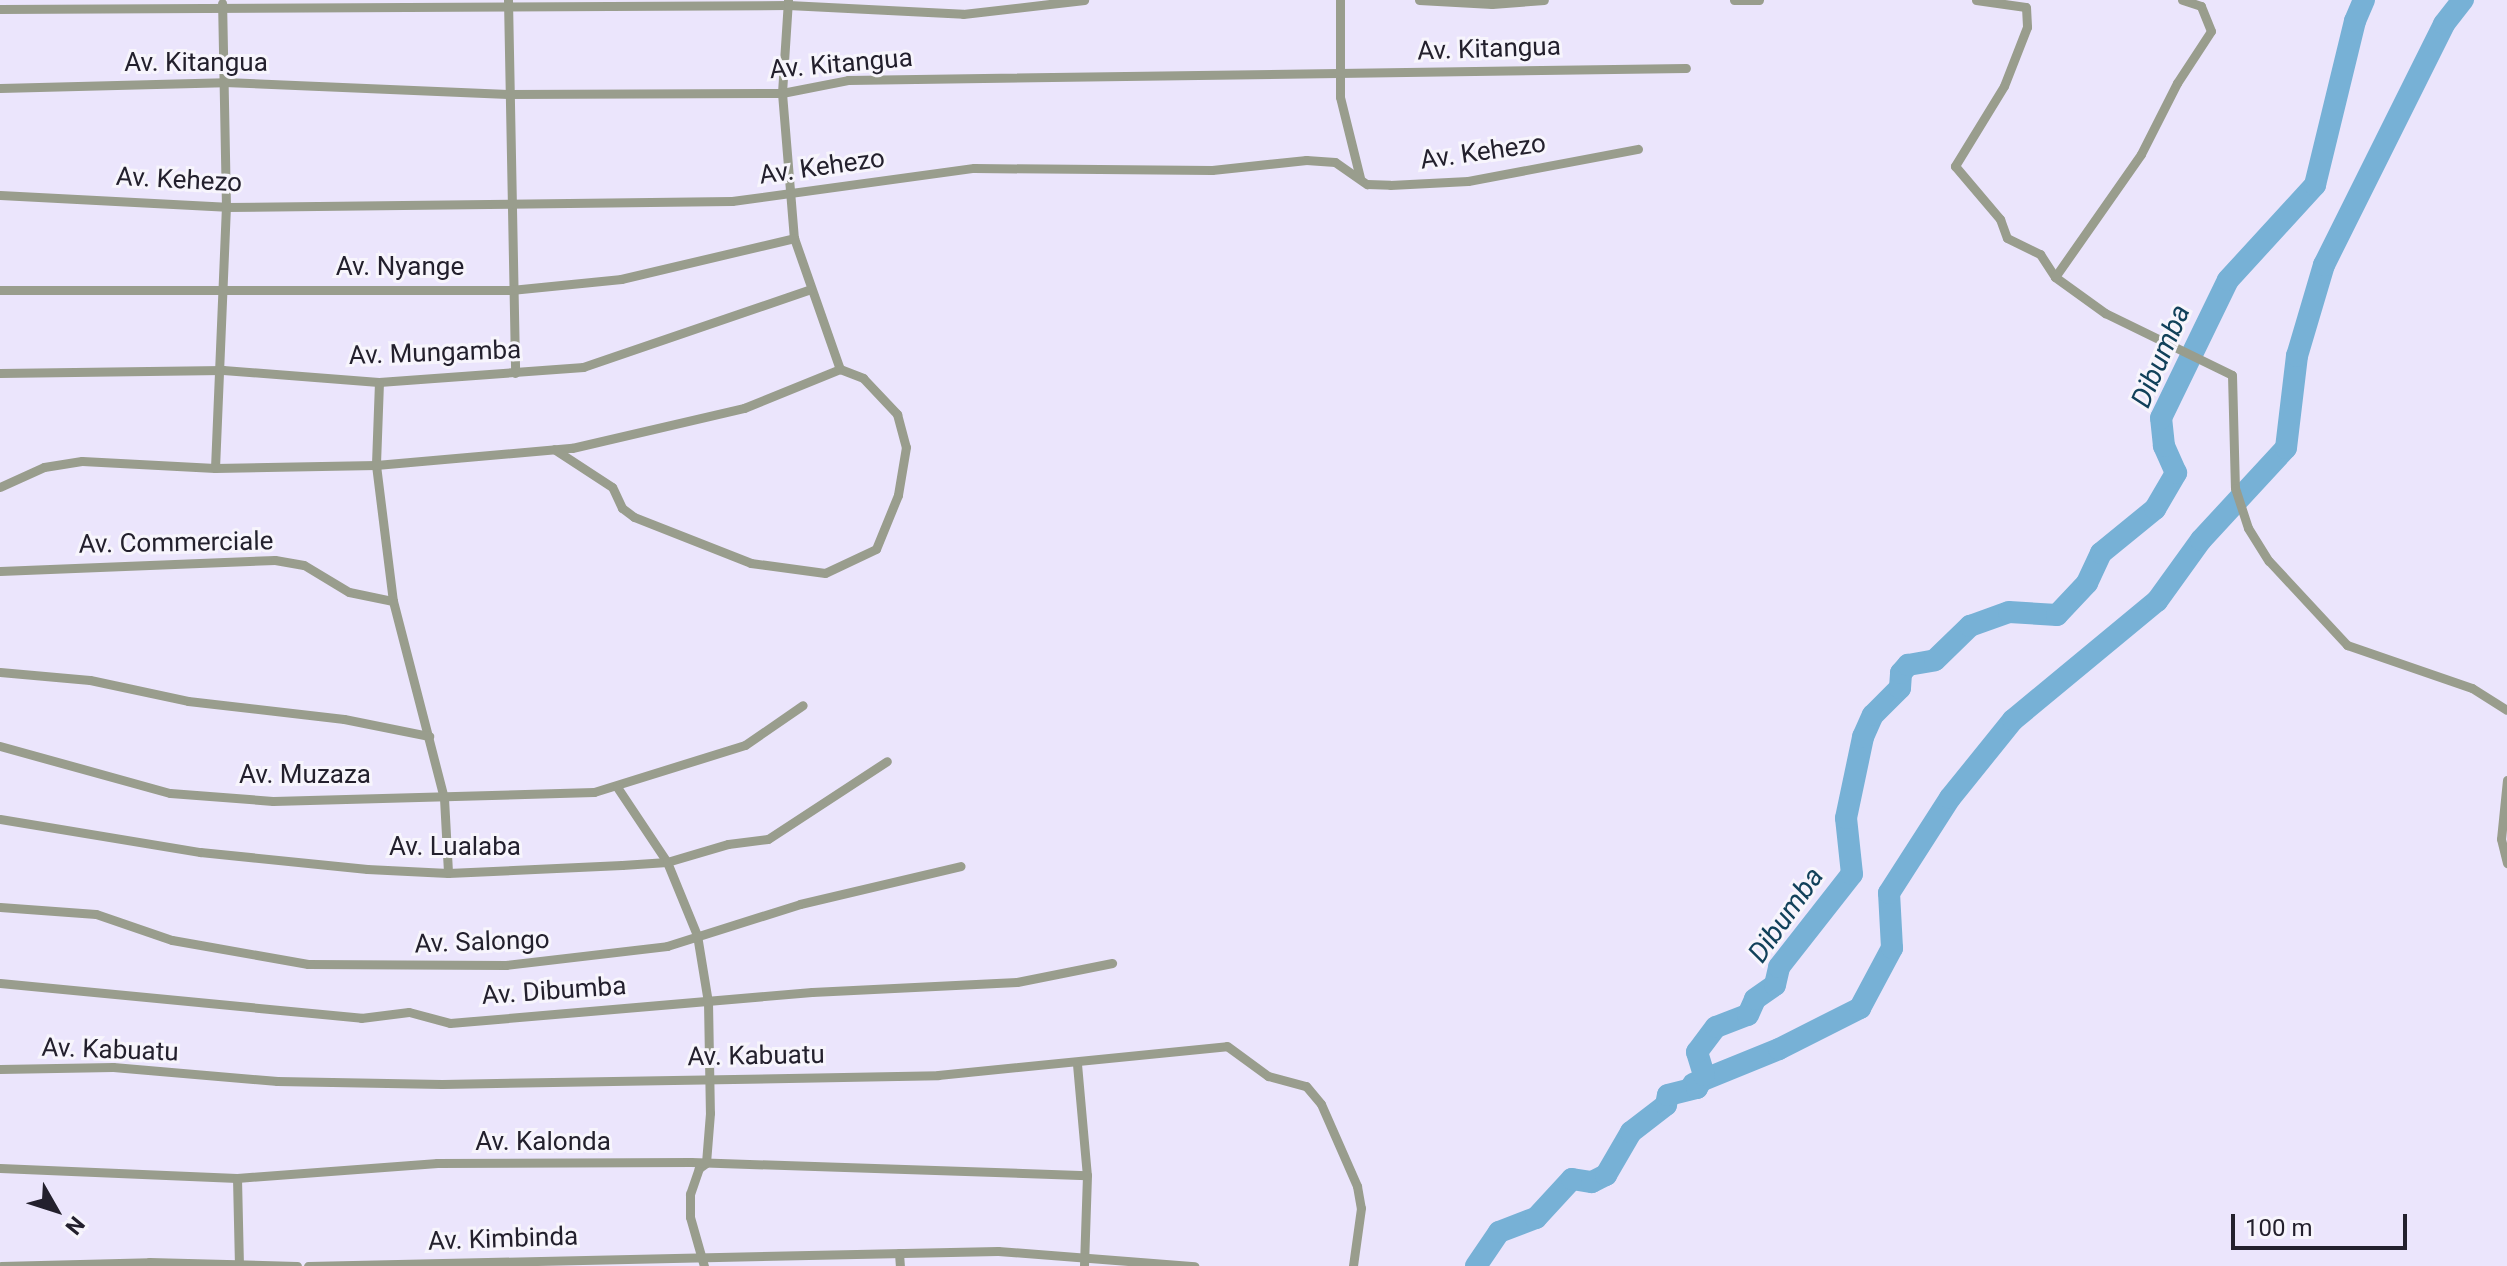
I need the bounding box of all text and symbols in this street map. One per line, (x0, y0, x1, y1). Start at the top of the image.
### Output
street label: Av. Kitangua (1417, 31, 1561, 67)
street label: Av. Kitangua (768, 42, 914, 86)
street label: Av. Kitangua (124, 47, 268, 79)
street label: Av. Kehezo (1418, 128, 1548, 176)
street label: Av. Kehezo (757, 143, 887, 191)
street label: Av. Kehezo (115, 161, 243, 199)
street label: Av. Nyange (336, 251, 464, 283)
water label: Dibumba (2124, 299, 2198, 413)
street label: Av. Mungamba (348, 334, 522, 372)
street label: Av. Commerciale (78, 526, 274, 560)
street label: Av. Muzaza (239, 759, 371, 791)
street label: Av. Lualaba (389, 831, 521, 863)
water label: Dibumba (1741, 861, 1831, 969)
street label: Av. Salongo (414, 924, 550, 960)
street label: Av. Dibumba (481, 970, 627, 1012)
street label: Av. Kabuatu (41, 1032, 179, 1068)
street label: Av. Kabuatu (687, 1039, 825, 1073)
street label: Av. Kalonda (475, 1126, 611, 1158)
north arrow (16, 1170, 96, 1250)
scale bar (2235, 1198, 2411, 1248)
text: N (60, 1212, 90, 1239)
text: 100 m (2245, 1214, 2312, 1242)
street label: Av. Kimbinda (427, 1221, 579, 1257)

